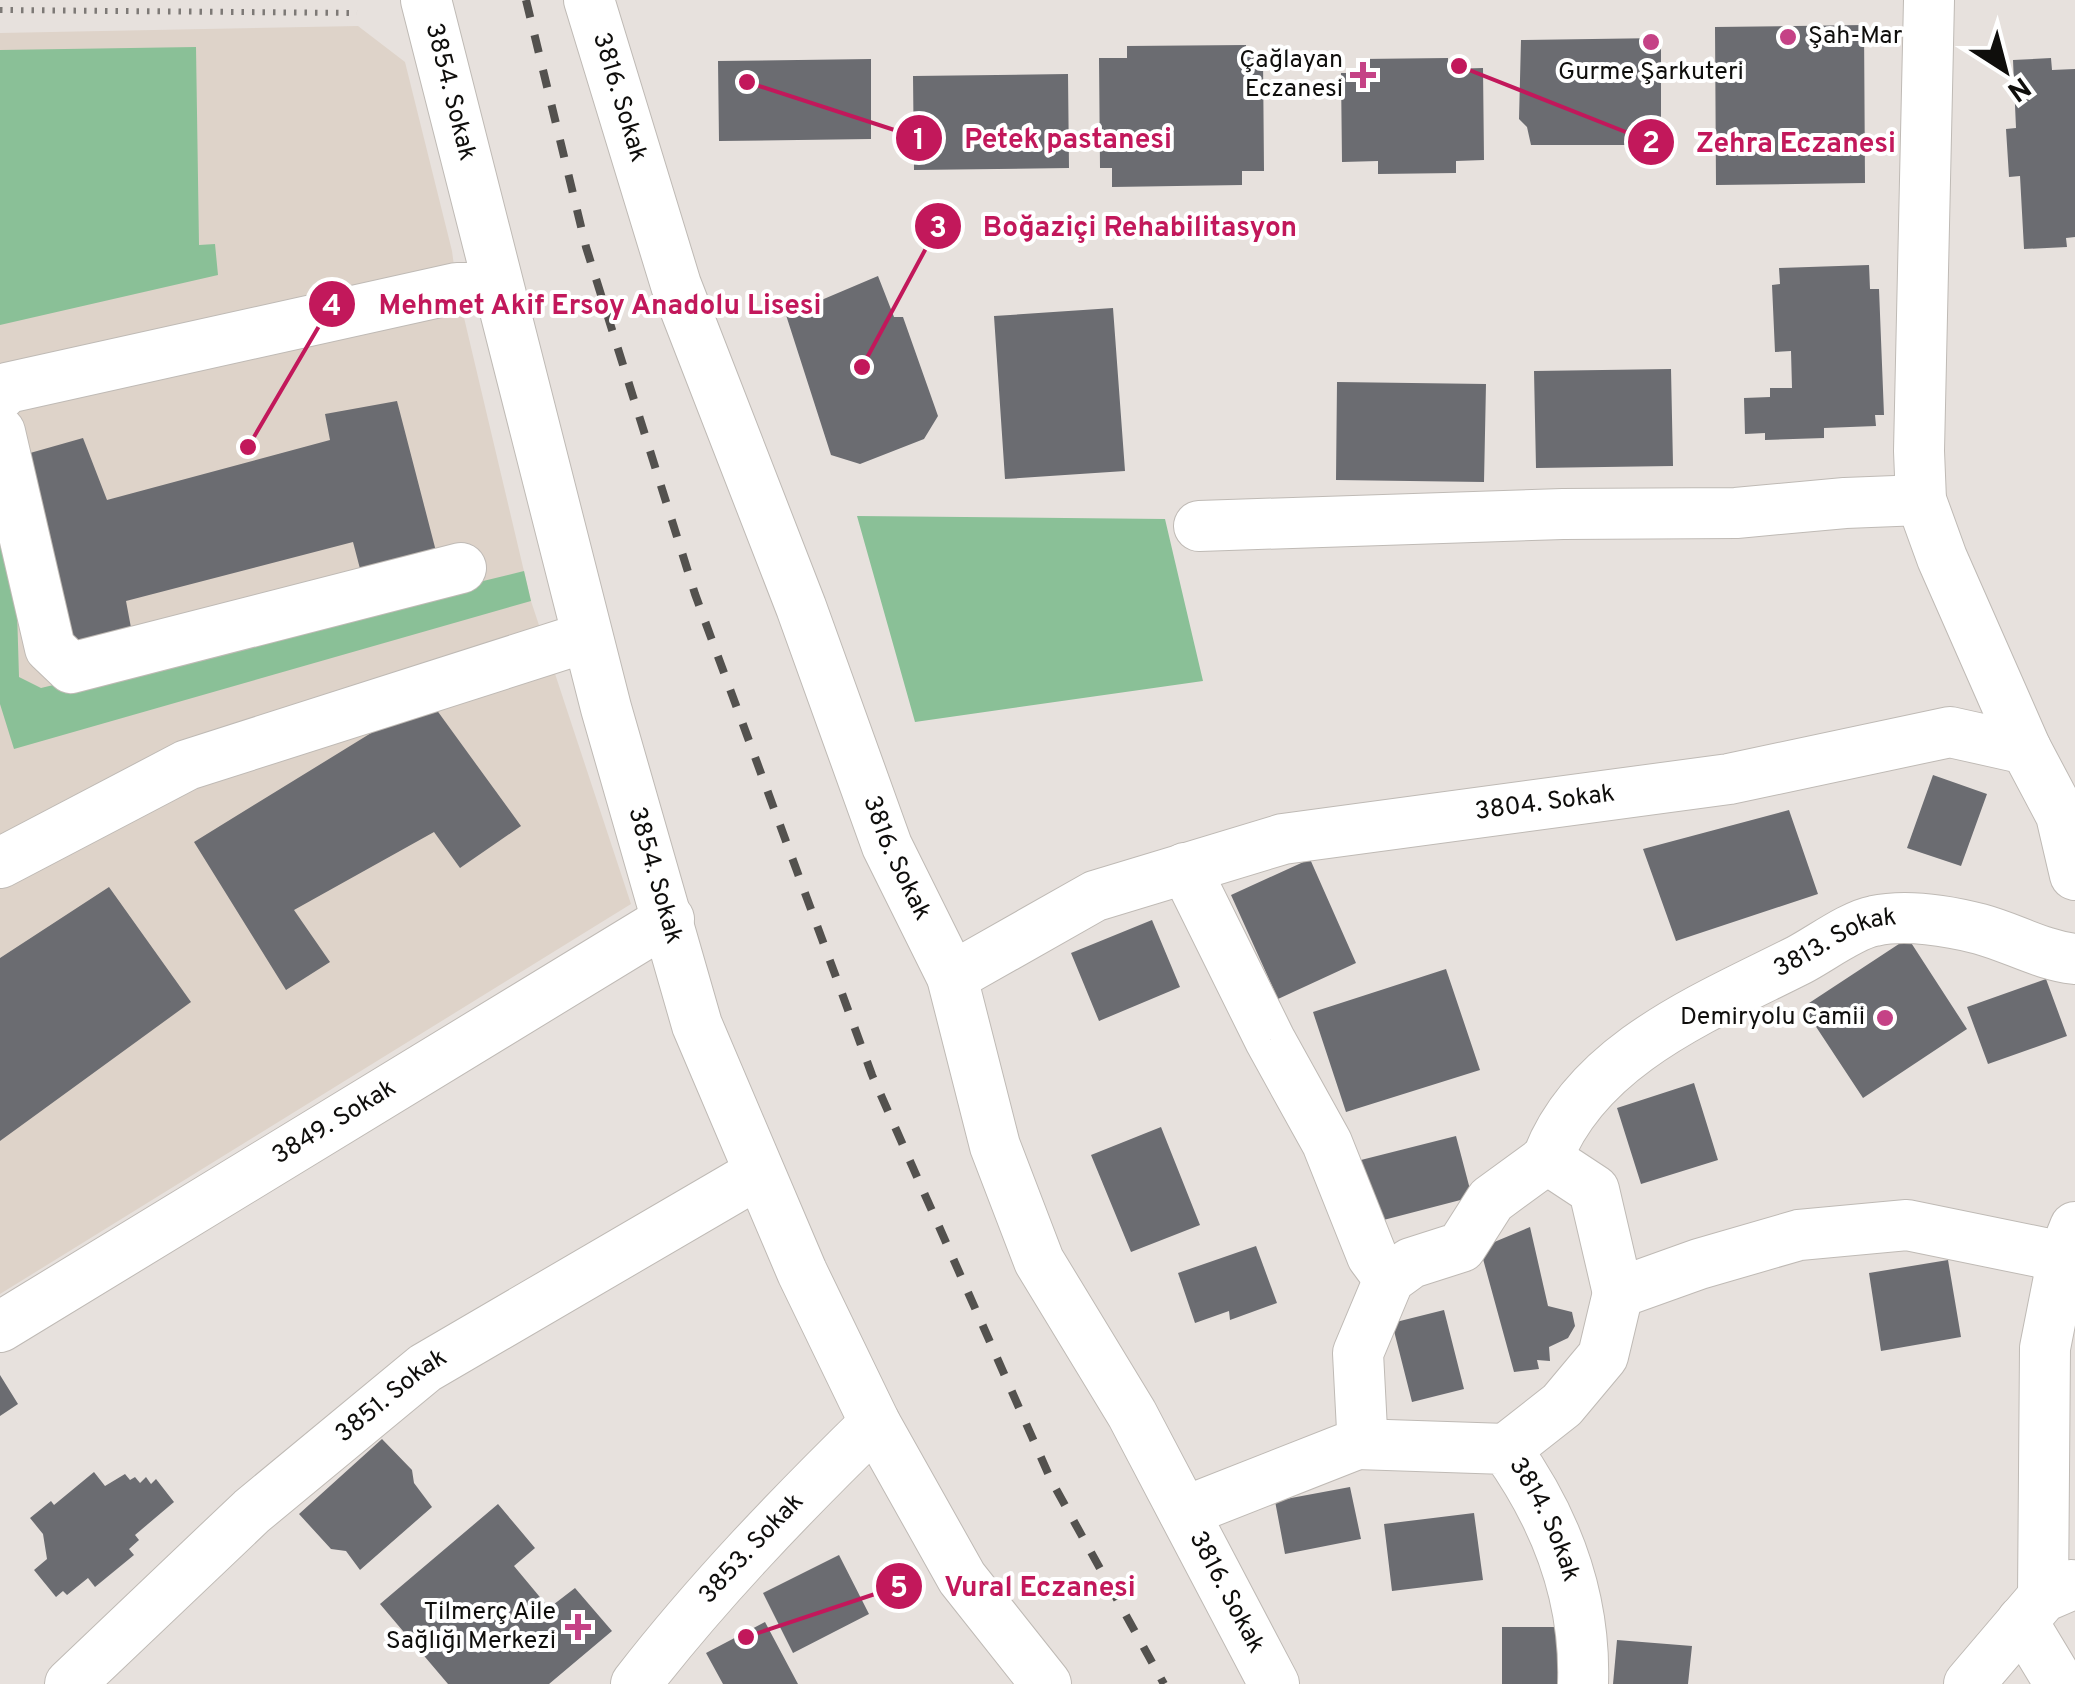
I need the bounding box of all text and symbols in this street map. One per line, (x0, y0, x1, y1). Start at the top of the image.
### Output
street label: 3854. Sokak (417, 20, 482, 164)
north arrow (1955, 20, 2055, 120)
place label: Şah-Mar (1808, 21, 1903, 53)
marker: Şah-Mar (1777, 26, 1799, 48)
street label: 3816. Sokak (584, 29, 654, 166)
marker: Gurme Şarkuteri (1640, 31, 1662, 53)
place label: Çağlayan Eczanesi (1239, 45, 1343, 106)
place label: Gurme Şarkuteri (1558, 57, 1744, 89)
marker: Çağlayan Eczanesi (1352, 64, 1374, 86)
text: N (1999, 67, 2037, 108)
callout: Petek pastanesi (894, 109, 1192, 167)
callout: Zehra Eczanesi (1626, 113, 1916, 171)
text: 1 (913, 123, 925, 160)
text: Petek pastanesi (964, 123, 1172, 159)
text: 2 (1642, 126, 1660, 163)
text: Zehra Eczanesi (1696, 127, 1896, 163)
callout: Boğaziçi Rehabilitasyon (913, 197, 1317, 255)
text: 3 (929, 211, 947, 248)
text: Boğaziçi Rehabilitasyon (983, 211, 1297, 247)
callout: Mehmet Akif Ersoy Anadolu Lisesi (307, 275, 842, 333)
text: 4 (322, 289, 342, 326)
text: Mehmet Akif Ersoy Anadolu Lisesi (379, 289, 821, 325)
street label: 3804. Sokak (1473, 779, 1617, 829)
street label: 3816. Sokak (854, 791, 938, 926)
street label: 3854. Sokak (619, 804, 689, 948)
street label: 3813. Sokak (1769, 902, 1898, 986)
place label: Demiryolu Camii (1680, 1002, 1865, 1034)
marker: Demiryolu Camii (1874, 1007, 1896, 1029)
street label: 3849. Sokak (267, 1073, 403, 1173)
street label: 3851. Sokak (330, 1342, 453, 1451)
street label: 3814. Sokak (1501, 1452, 1586, 1586)
street label: 3853. Sokak (693, 1487, 811, 1611)
street label: 3816. Sokak (1181, 1526, 1271, 1659)
callout: Vural Eczanesi (874, 1557, 1155, 1615)
text: 5 (890, 1571, 908, 1608)
text: Vural Eczanesi (944, 1571, 1136, 1607)
place label: Tilmerç Aile Sağlığı Merkezi (386, 1597, 556, 1658)
marker: Tilmerç Aile Sağlığı Merkezi (565, 1614, 591, 1640)

